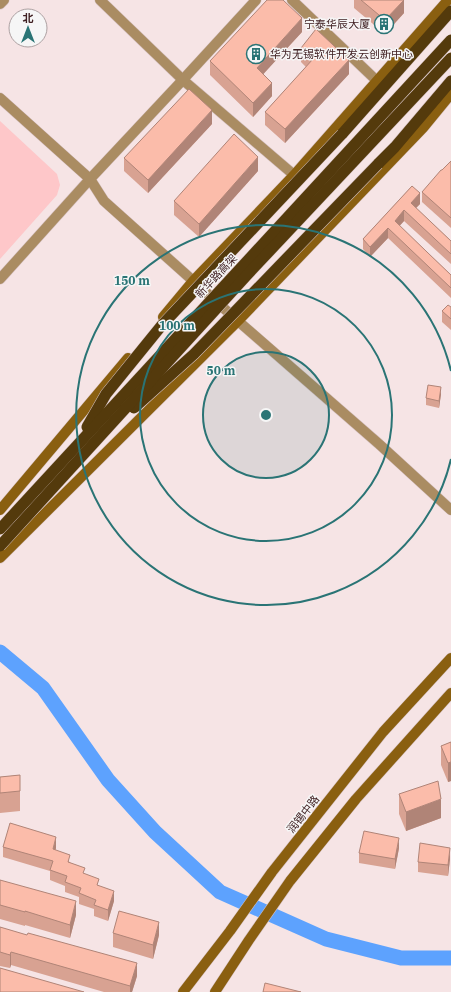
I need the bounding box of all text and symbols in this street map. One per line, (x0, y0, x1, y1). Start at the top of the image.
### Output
north arrow (8, 8, 48, 48)
text: 北 (23, 11, 34, 25)
building icon: 宁泰华辰大厦 (373, 13, 395, 35)
place label: 宁泰华辰大厦 (304, 17, 370, 31)
building icon: 华为无锡软件开发云创新中心 (245, 43, 267, 65)
place label: 华为无锡软件开发云创新中心 (270, 47, 413, 61)
street label: 新华路高架 (192, 251, 240, 301)
text: 150 m (114, 273, 150, 288)
text: 100 m (159, 318, 195, 333)
text: 50 m (207, 363, 236, 378)
centre of rings (259, 408, 273, 422)
street label: 润锡中路 (284, 792, 322, 836)

